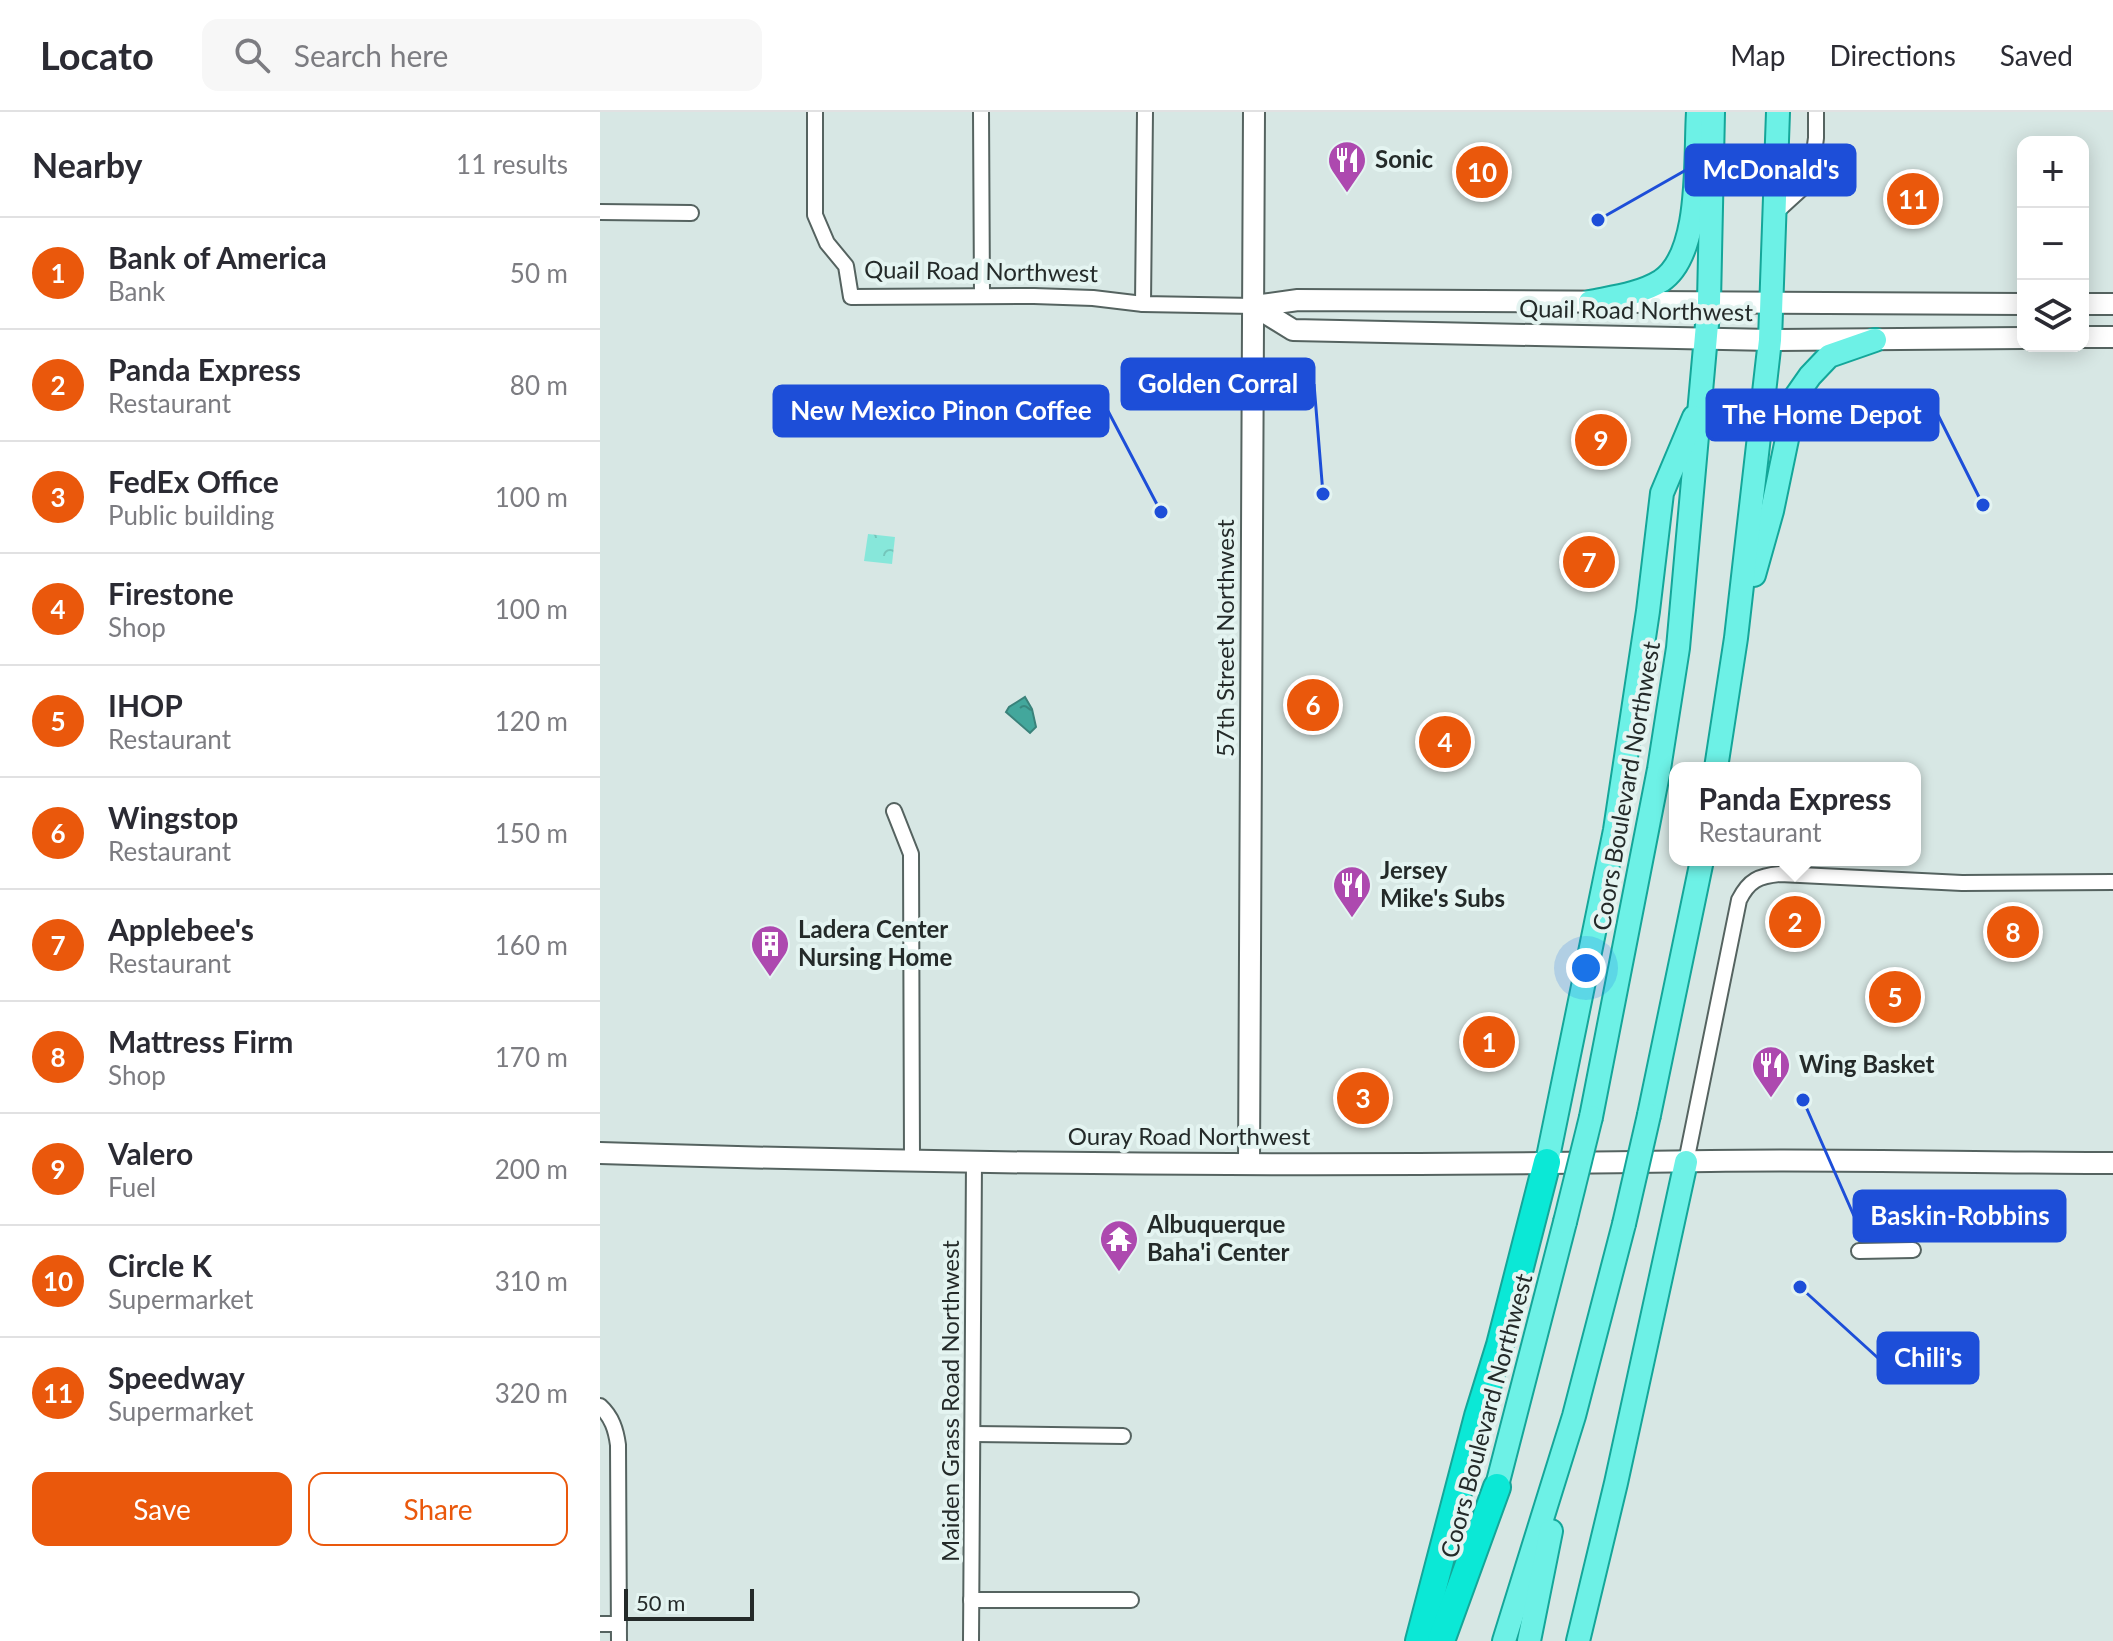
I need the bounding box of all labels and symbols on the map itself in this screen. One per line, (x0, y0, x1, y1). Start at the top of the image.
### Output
restaurant icon: Sonic (1326, 139, 1368, 194)
pin: 10 (1456, 142, 1508, 202)
place label: Sonic (1375, 144, 1434, 173)
callout: McDonald's (1686, 145, 1855, 195)
text: McDonald's (1703, 153, 1839, 185)
pin: 11 (1887, 169, 1939, 229)
street label: Quail Road Northwest (864, 254, 1099, 287)
street label: Quail Road Northwest (1519, 293, 1754, 326)
callout: Golden Corral (1122, 359, 1314, 409)
text: Golden Corral (1138, 367, 1298, 399)
callout: New Mexico Pinon Coffee (774, 386, 1108, 436)
callout: The Home Depot (1707, 390, 1938, 440)
text: New Mexico Pinon Coffee (790, 394, 1092, 426)
text: The Home Depot (1722, 398, 1922, 430)
pin: 9 (1575, 410, 1627, 470)
street label: 57th Street Northwest (1210, 519, 1239, 757)
pin: 7 (1563, 532, 1615, 592)
street label: Coors Boulevard Northwest (1586, 639, 1665, 933)
pin: 6 (1287, 675, 1339, 735)
pin: 4 (1419, 712, 1471, 772)
place label: Jersey Mike's Subs (1380, 855, 1505, 912)
restaurant icon: Jersey Mike's Subs (1331, 864, 1373, 919)
pin: 2 (1769, 892, 1821, 952)
pin: 8 (1987, 902, 2039, 962)
place label: Ladera Center Nursing Home (798, 914, 952, 971)
building icon: Ladera Center Nursing Home (749, 923, 791, 978)
your location (1566, 948, 1606, 988)
pin: 5 (1869, 967, 1921, 1027)
pin: 1 (1463, 1012, 1515, 1072)
restaurant icon: Wing Basket (1750, 1044, 1792, 1099)
place label: Wing Basket (1799, 1049, 1934, 1078)
pin: 3 (1337, 1068, 1389, 1128)
street label: Ouray Road Northwest (1068, 1121, 1311, 1150)
callout: Baskin-Robbins (1854, 1191, 2065, 1241)
text: Baskin-Robbins (1870, 1199, 2050, 1231)
place label: Albuquerque Baha'i Center (1146, 1209, 1290, 1266)
temple icon: Albuquerque Baha'i Center (1098, 1218, 1140, 1273)
street label: Maiden Grass Road Northwest (935, 1240, 964, 1562)
street label: Coors Boulevard Northwest (1434, 1270, 1538, 1561)
callout: Chili's (1878, 1333, 1978, 1383)
text: Chili's (1894, 1341, 1962, 1373)
scale bar (624, 1585, 754, 1621)

